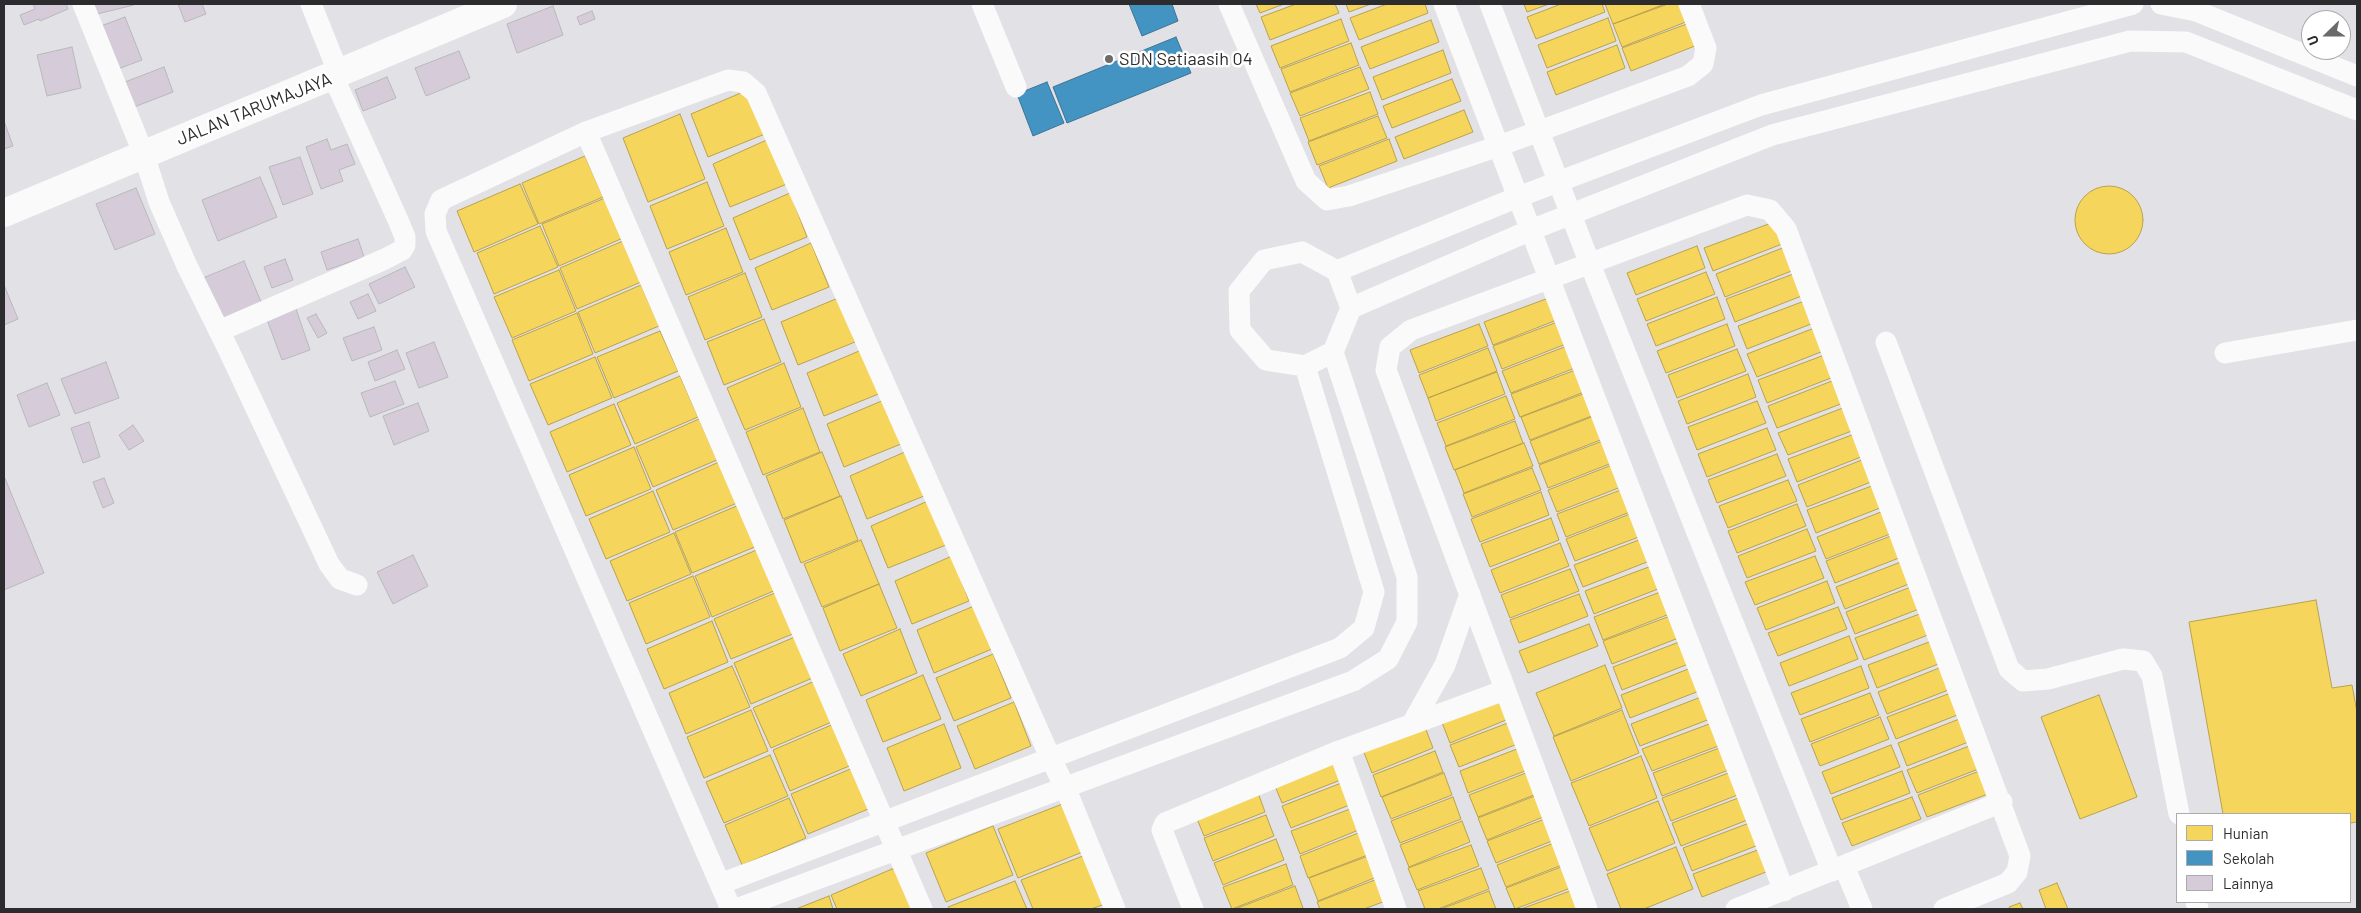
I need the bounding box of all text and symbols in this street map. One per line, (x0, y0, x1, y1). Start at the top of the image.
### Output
north arrow (2301, 10, 2351, 60)
text: U (2303, 33, 2322, 48)
place label: SDN Setiaasih 04 (1119, 48, 1253, 70)
marker: SDN Setiaasih 04 (1103, 53, 1115, 65)
street label: JALAN TARUMAJAYA (173, 68, 335, 150)
legend (2176, 813, 2351, 903)
text: Hunian (2223, 824, 2269, 842)
text: Sekolah (2223, 849, 2274, 867)
text: Lainnya (2223, 874, 2273, 892)

